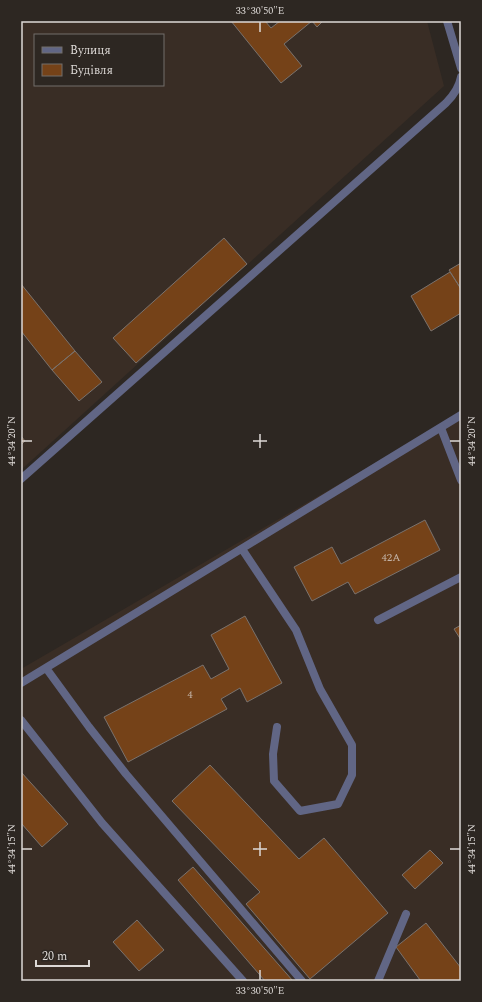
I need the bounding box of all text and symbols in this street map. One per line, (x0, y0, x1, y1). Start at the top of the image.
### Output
text: 33°30'50"E (236, 3, 284, 19)
legend (34, 34, 164, 86)
text: Вулиця (70, 41, 111, 60)
text: Будівля (70, 61, 113, 80)
text: 44°34'20"N (4, 416, 20, 466)
text: 44°34'20"N (464, 416, 480, 466)
house number: 42А (381, 549, 401, 566)
house number: 4 (187, 686, 193, 703)
text: 44°34'15"N (4, 824, 20, 874)
text: 44°34'15"N (464, 824, 480, 874)
scale bar (36, 942, 89, 968)
text: 20 m (42, 947, 67, 966)
text: 33°30'50"E (236, 983, 284, 999)

